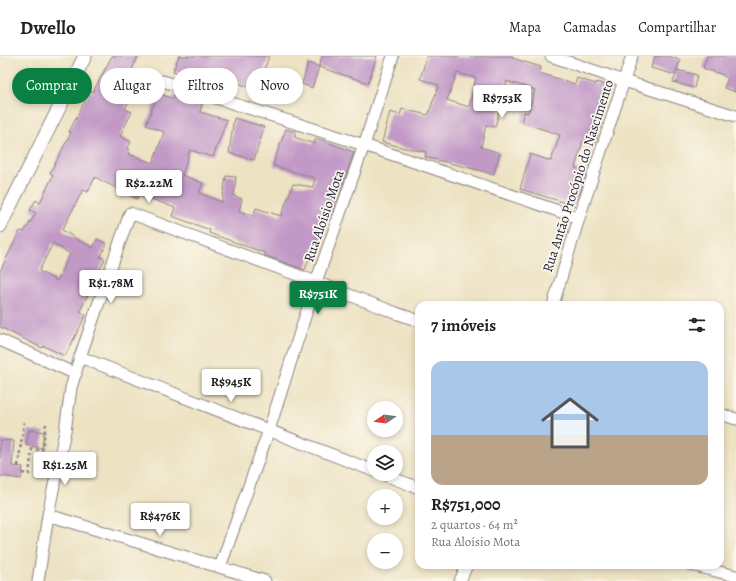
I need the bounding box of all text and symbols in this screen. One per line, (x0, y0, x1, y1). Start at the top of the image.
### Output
text: Dwello (20, 15, 76, 41)
text: Mapa (509, 18, 541, 37)
text: Camadas (563, 18, 616, 37)
text: Compartilhar (638, 18, 716, 37)
chip: Comprar (12, 68, 92, 104)
chip: Alugar (100, 68, 165, 104)
chip: Filtros (173, 68, 238, 104)
chip: Novo (246, 68, 303, 104)
street label: Rua Antão Procópio do Nascimento (538, 77, 618, 275)
pin: R$753K (469, 85, 535, 119)
text: R$753K (482, 89, 522, 106)
street label: Rua Aloísio Mota (299, 167, 349, 265)
pin: R$2.22M (112, 170, 186, 204)
text: R$2.22M (125, 174, 173, 191)
pin: R$1.78M (74, 270, 148, 304)
text: R$1.78M (88, 274, 134, 291)
pin: R$751K (285, 281, 351, 315)
text: R$751K (299, 285, 337, 302)
text: 7 imóveis (431, 314, 496, 337)
icon: filters (686, 314, 708, 336)
pin: R$945K (198, 369, 264, 403)
text: R$945K (211, 373, 251, 390)
icon: home (534, 387, 606, 459)
north arrow (367, 401, 403, 437)
map controls (367, 401, 403, 569)
button: layers (367, 445, 403, 481)
pin: R$1.25M (28, 452, 102, 486)
text: R$1.25M (42, 456, 88, 473)
button: + (367, 489, 403, 525)
text: R$751,000 (431, 493, 501, 516)
pin: R$476K (127, 503, 193, 537)
text: R$476K (140, 507, 180, 524)
text: 2 quartos · 64 m² (431, 516, 518, 533)
button: − (367, 533, 403, 569)
text: Rua Aloísio Mota (431, 533, 520, 550)

